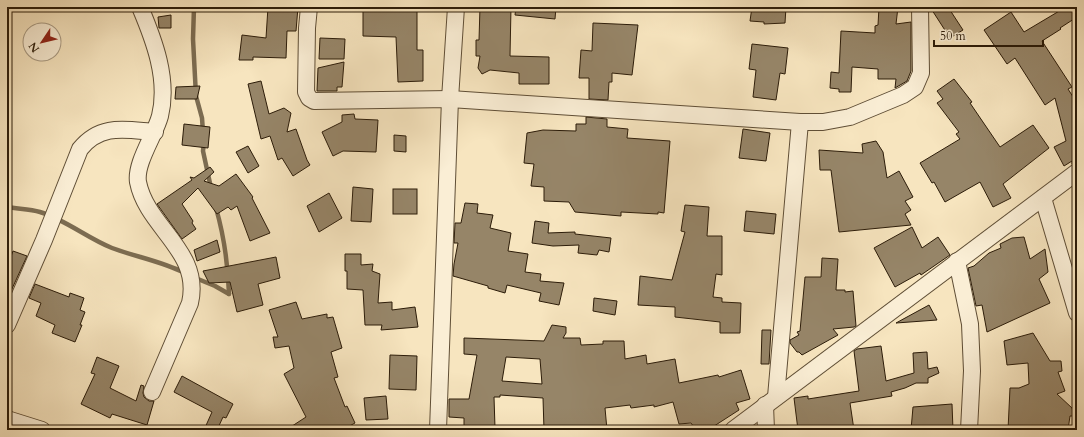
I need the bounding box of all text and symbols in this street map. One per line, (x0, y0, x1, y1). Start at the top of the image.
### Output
north arrow (22, 22, 62, 62)
scale bar (934, 22, 1043, 48)
text: 50 m (940, 28, 967, 44)
text: N (25, 39, 43, 56)

